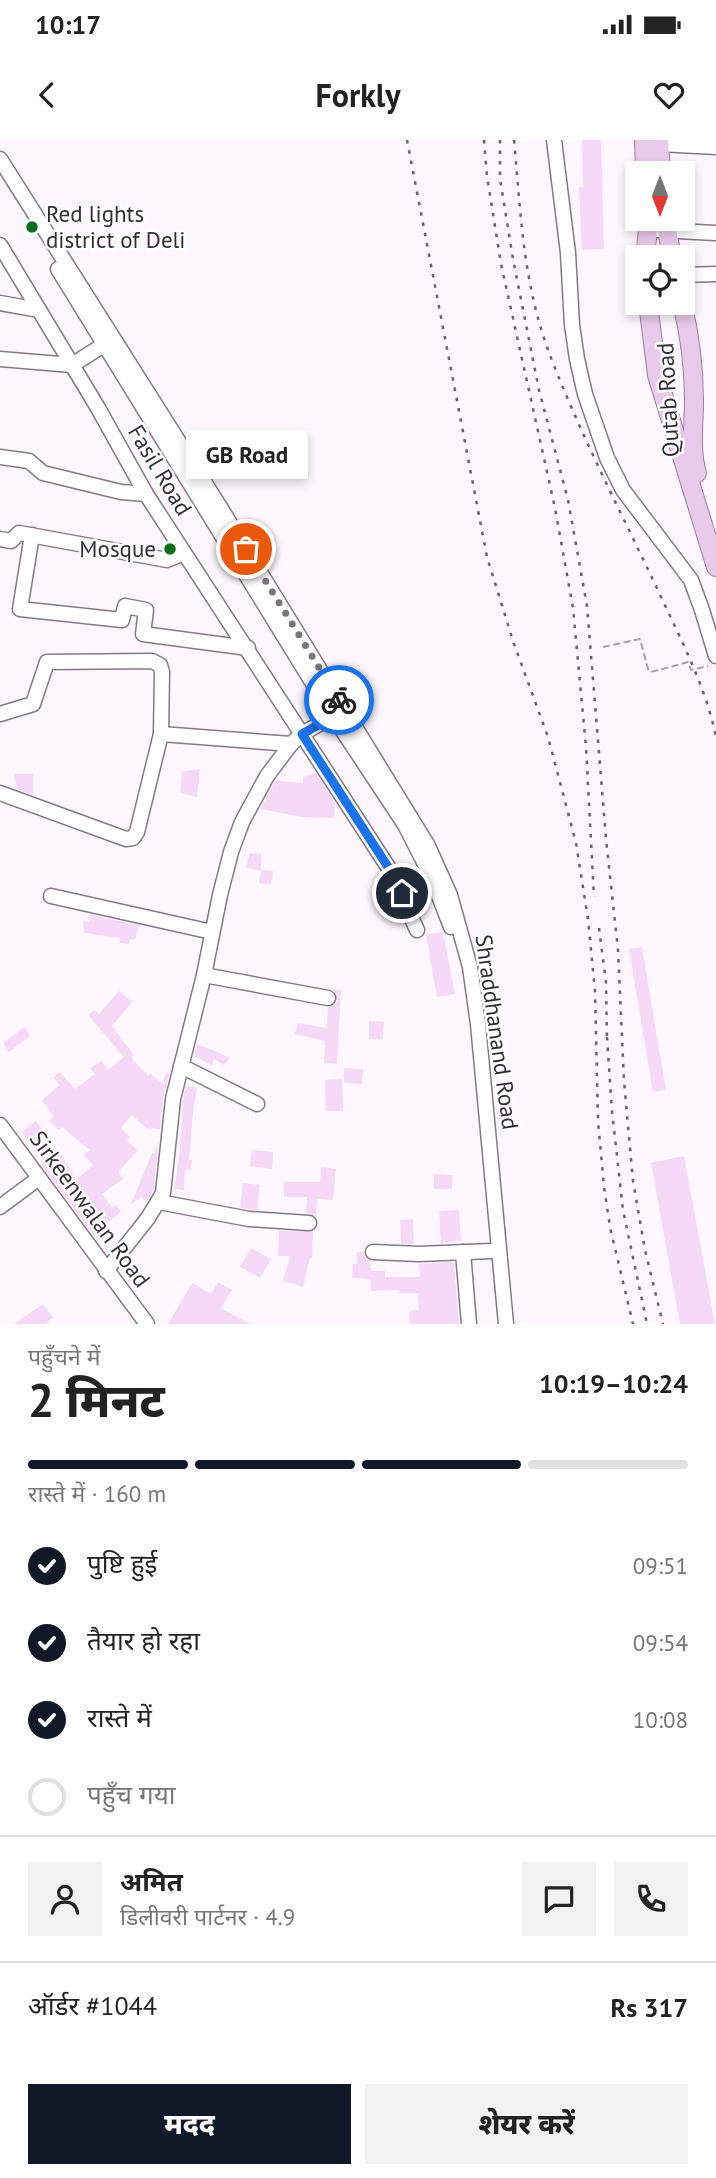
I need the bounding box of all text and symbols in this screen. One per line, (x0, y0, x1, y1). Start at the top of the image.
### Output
text: 10:17 (35, 8, 101, 41)
text: Forkly (315, 74, 401, 116)
icon: back (28, 76, 66, 114)
icon: heart (650, 76, 688, 114)
north arrow (625, 161, 695, 231)
map controls (625, 161, 695, 315)
place label: Red lights district of Deli (46, 199, 185, 254)
marker: Red lights district of Deli (24, 219, 40, 235)
button: locate (625, 245, 695, 315)
street label: Qutab Road (650, 342, 685, 458)
street label: Fasil Road (122, 419, 199, 520)
callout: GB Road (185, 430, 307, 479)
text: GB Road (206, 440, 288, 469)
pin (216, 519, 276, 579)
icon: bag (227, 530, 265, 568)
place label: Mosque (79, 534, 156, 563)
marker: Mosque (162, 541, 178, 557)
courier (304, 665, 374, 735)
icon: bike (320, 681, 358, 719)
pin (372, 863, 432, 923)
icon: home (383, 874, 421, 912)
street label: Shraddhanand Road (469, 933, 526, 1131)
street label: Sirkeenwalan Road (24, 1125, 157, 1293)
text: पहुँचने में (28, 1342, 101, 1371)
text: 10:19–10:24 (539, 1367, 688, 1400)
text: 2 मिनट (28, 1370, 165, 1430)
text: रास्ते में · 160 m (28, 1479, 166, 1508)
icon: check (28, 1547, 66, 1585)
text: पुष्टि हुई (87, 1547, 157, 1580)
text: 09:51 (633, 1551, 688, 1580)
icon: check (28, 1624, 66, 1662)
text: तैयार हो रहा (87, 1624, 200, 1657)
text: 09:54 (633, 1628, 688, 1657)
icon: check (28, 1701, 66, 1739)
text: रास्ते में (87, 1701, 152, 1734)
text: 10:08 (633, 1705, 688, 1734)
text: पहुँच गया (87, 1778, 175, 1811)
button: person (28, 1862, 102, 1936)
button: chat (522, 1862, 596, 1936)
button: phone (614, 1862, 688, 1936)
text: अमित (120, 1865, 183, 1898)
text: डिलीवरी पार्टनर · 4.9 (120, 1902, 295, 1931)
text: ऑर्डर #1044 (28, 1989, 157, 2022)
text: Rs 317 (611, 1991, 688, 2024)
button: मदद (28, 2084, 351, 2164)
button: शेयर करें (365, 2084, 688, 2164)

